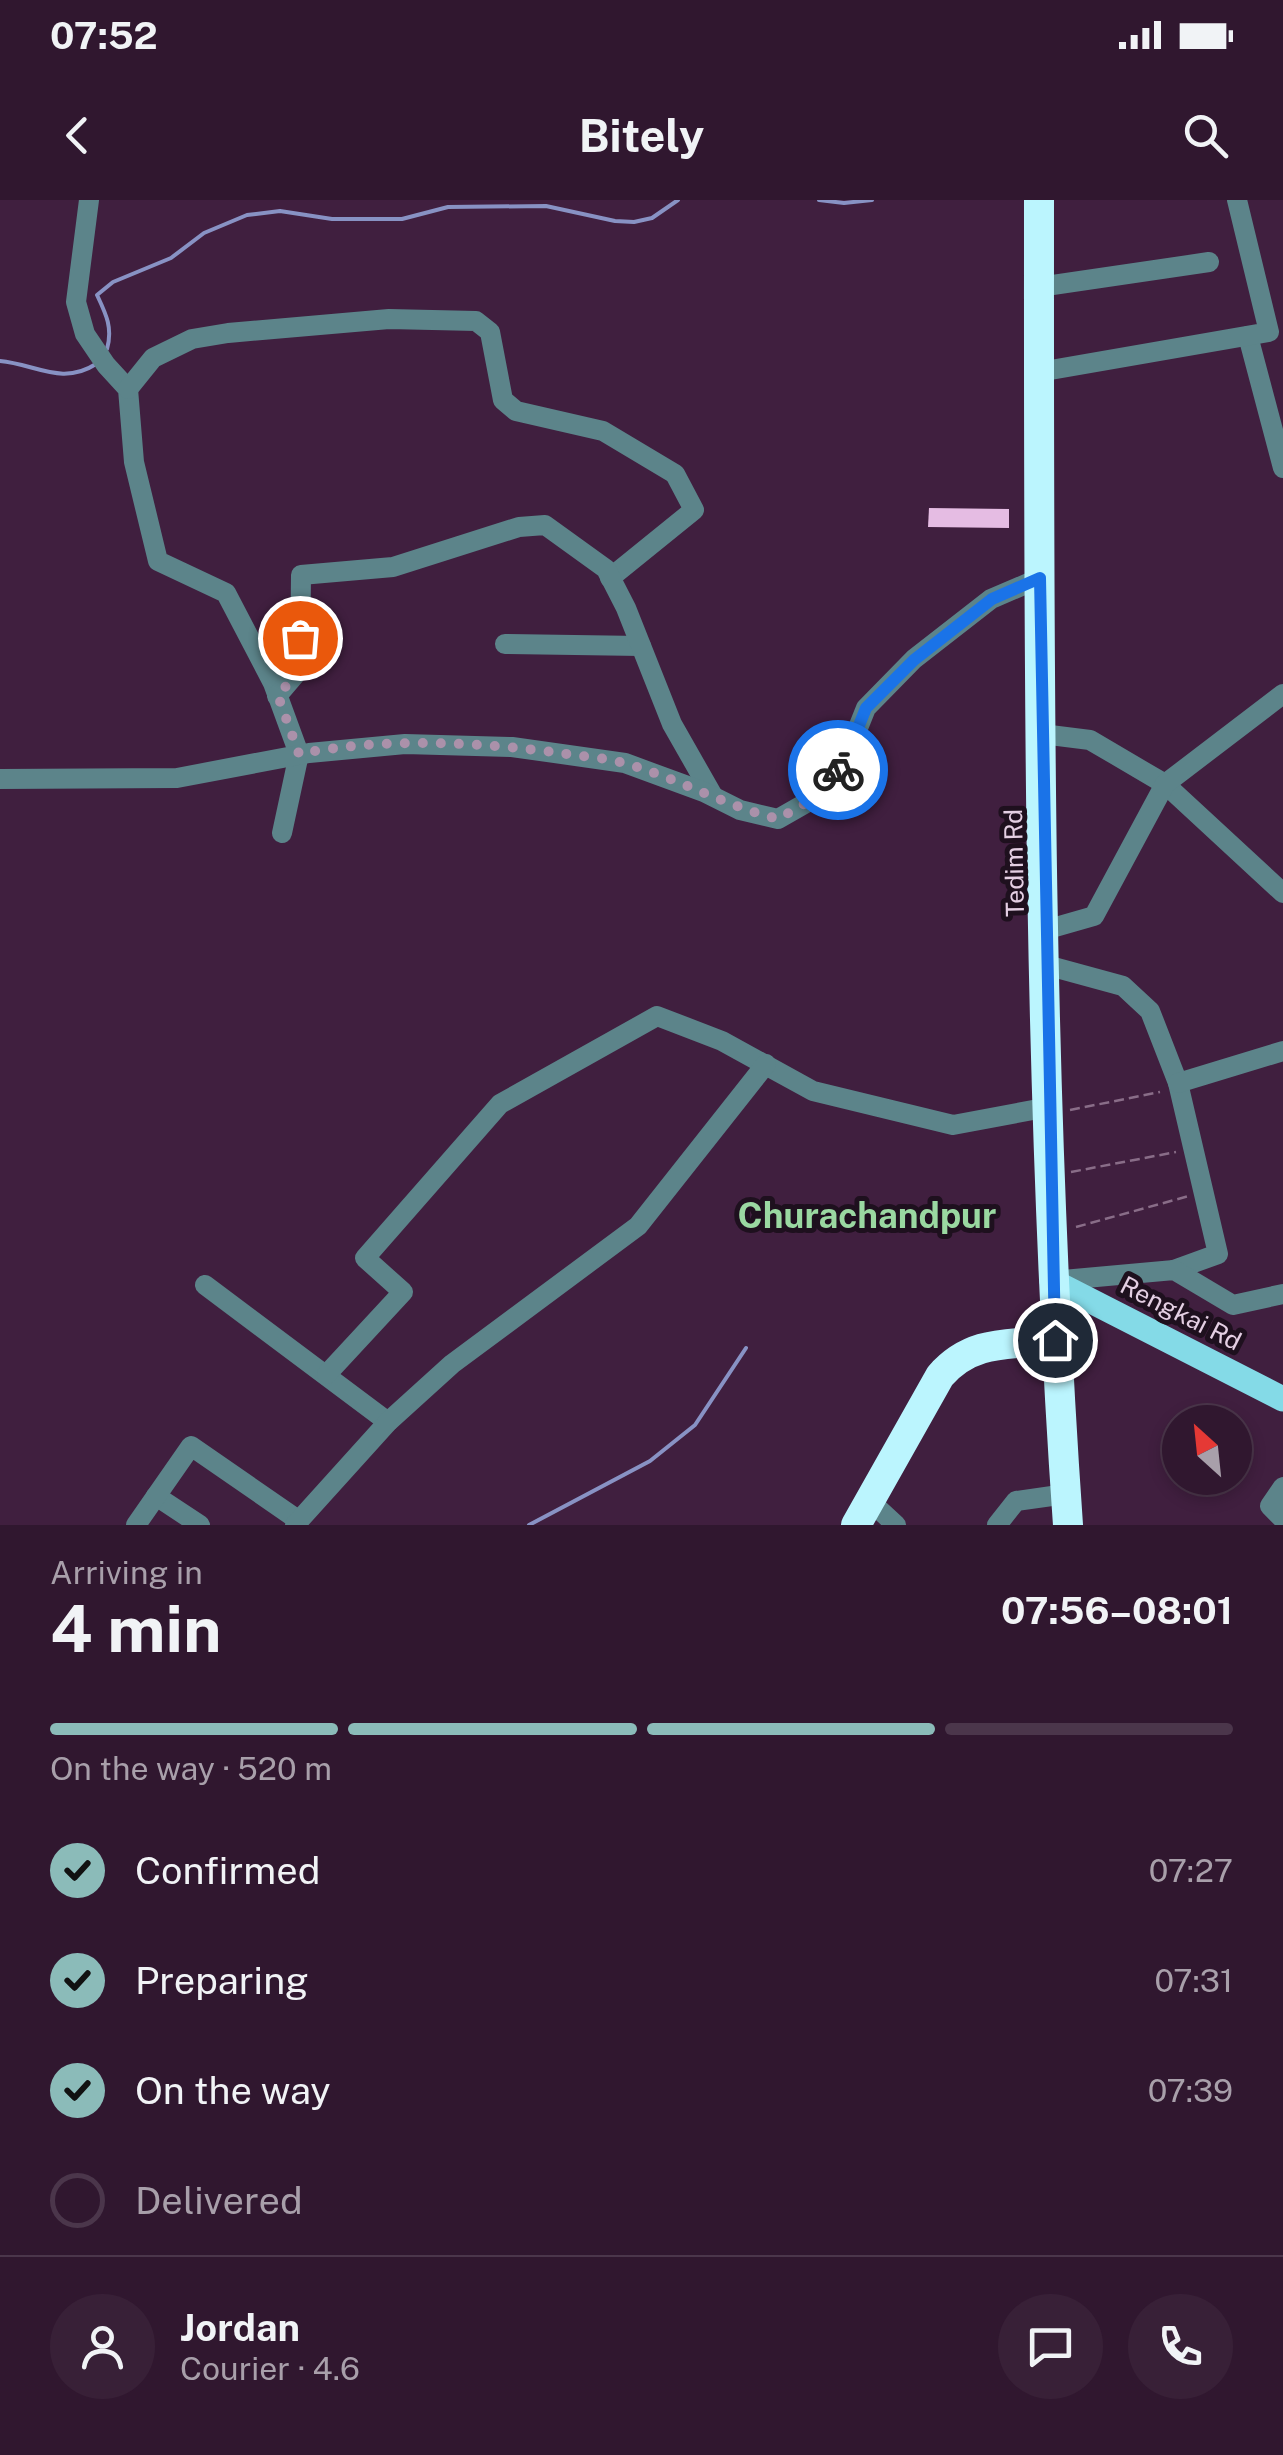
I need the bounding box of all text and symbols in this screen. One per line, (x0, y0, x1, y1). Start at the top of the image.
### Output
text: 07:52 (50, 13, 158, 58)
icon: back (50, 108, 105, 163)
icon: search (1178, 108, 1233, 163)
text: Bitely (579, 109, 704, 162)
pin (258, 596, 343, 681)
icon: bag (273, 611, 328, 666)
courier (788, 720, 888, 820)
icon: bike (811, 743, 866, 798)
street label: Tedim Rd (998, 809, 1030, 917)
district label: Churachandpur (738, 1195, 996, 1236)
street label: Rengkai Rd (1115, 1270, 1247, 1356)
pin (1013, 1298, 1098, 1383)
icon: home (1028, 1313, 1083, 1368)
north arrow (1162, 1405, 1252, 1495)
map controls (1162, 1405, 1252, 1495)
text: Arriving in (50, 1554, 203, 1591)
text: 07:56–08:01 (1001, 1588, 1233, 1633)
text: 4 min (50, 1590, 222, 1667)
text: On the way · 520 m (50, 1750, 332, 1787)
icon: check (50, 1843, 105, 1898)
text: Confirmed (135, 1848, 320, 1893)
text: 07:27 (1149, 1852, 1233, 1889)
icon: check (50, 1953, 105, 2008)
text: Preparing (135, 1958, 309, 2003)
text: 07:31 (1154, 1962, 1233, 1999)
icon: check (50, 2063, 105, 2118)
text: On the way (135, 2068, 331, 2113)
text: 07:39 (1148, 2072, 1233, 2109)
text: Delivered (135, 2178, 303, 2223)
button: person (50, 2294, 155, 2399)
button: chat (998, 2294, 1103, 2399)
button: phone (1128, 2294, 1233, 2399)
text: Jordan (180, 2305, 300, 2350)
text: Courier · 4.6 (180, 2350, 360, 2387)

